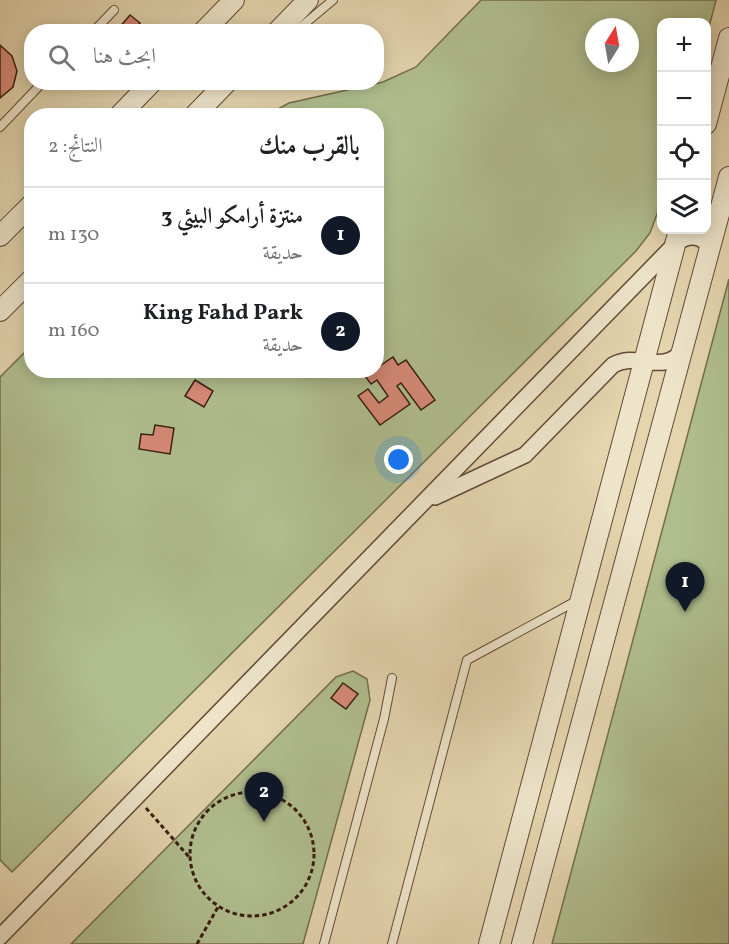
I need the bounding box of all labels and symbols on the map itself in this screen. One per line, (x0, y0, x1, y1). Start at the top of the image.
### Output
north arrow (585, 18, 639, 72)
your location (384, 445, 413, 474)
pin: 1 (666, 562, 704, 612)
pin: 2 (244, 772, 284, 822)

